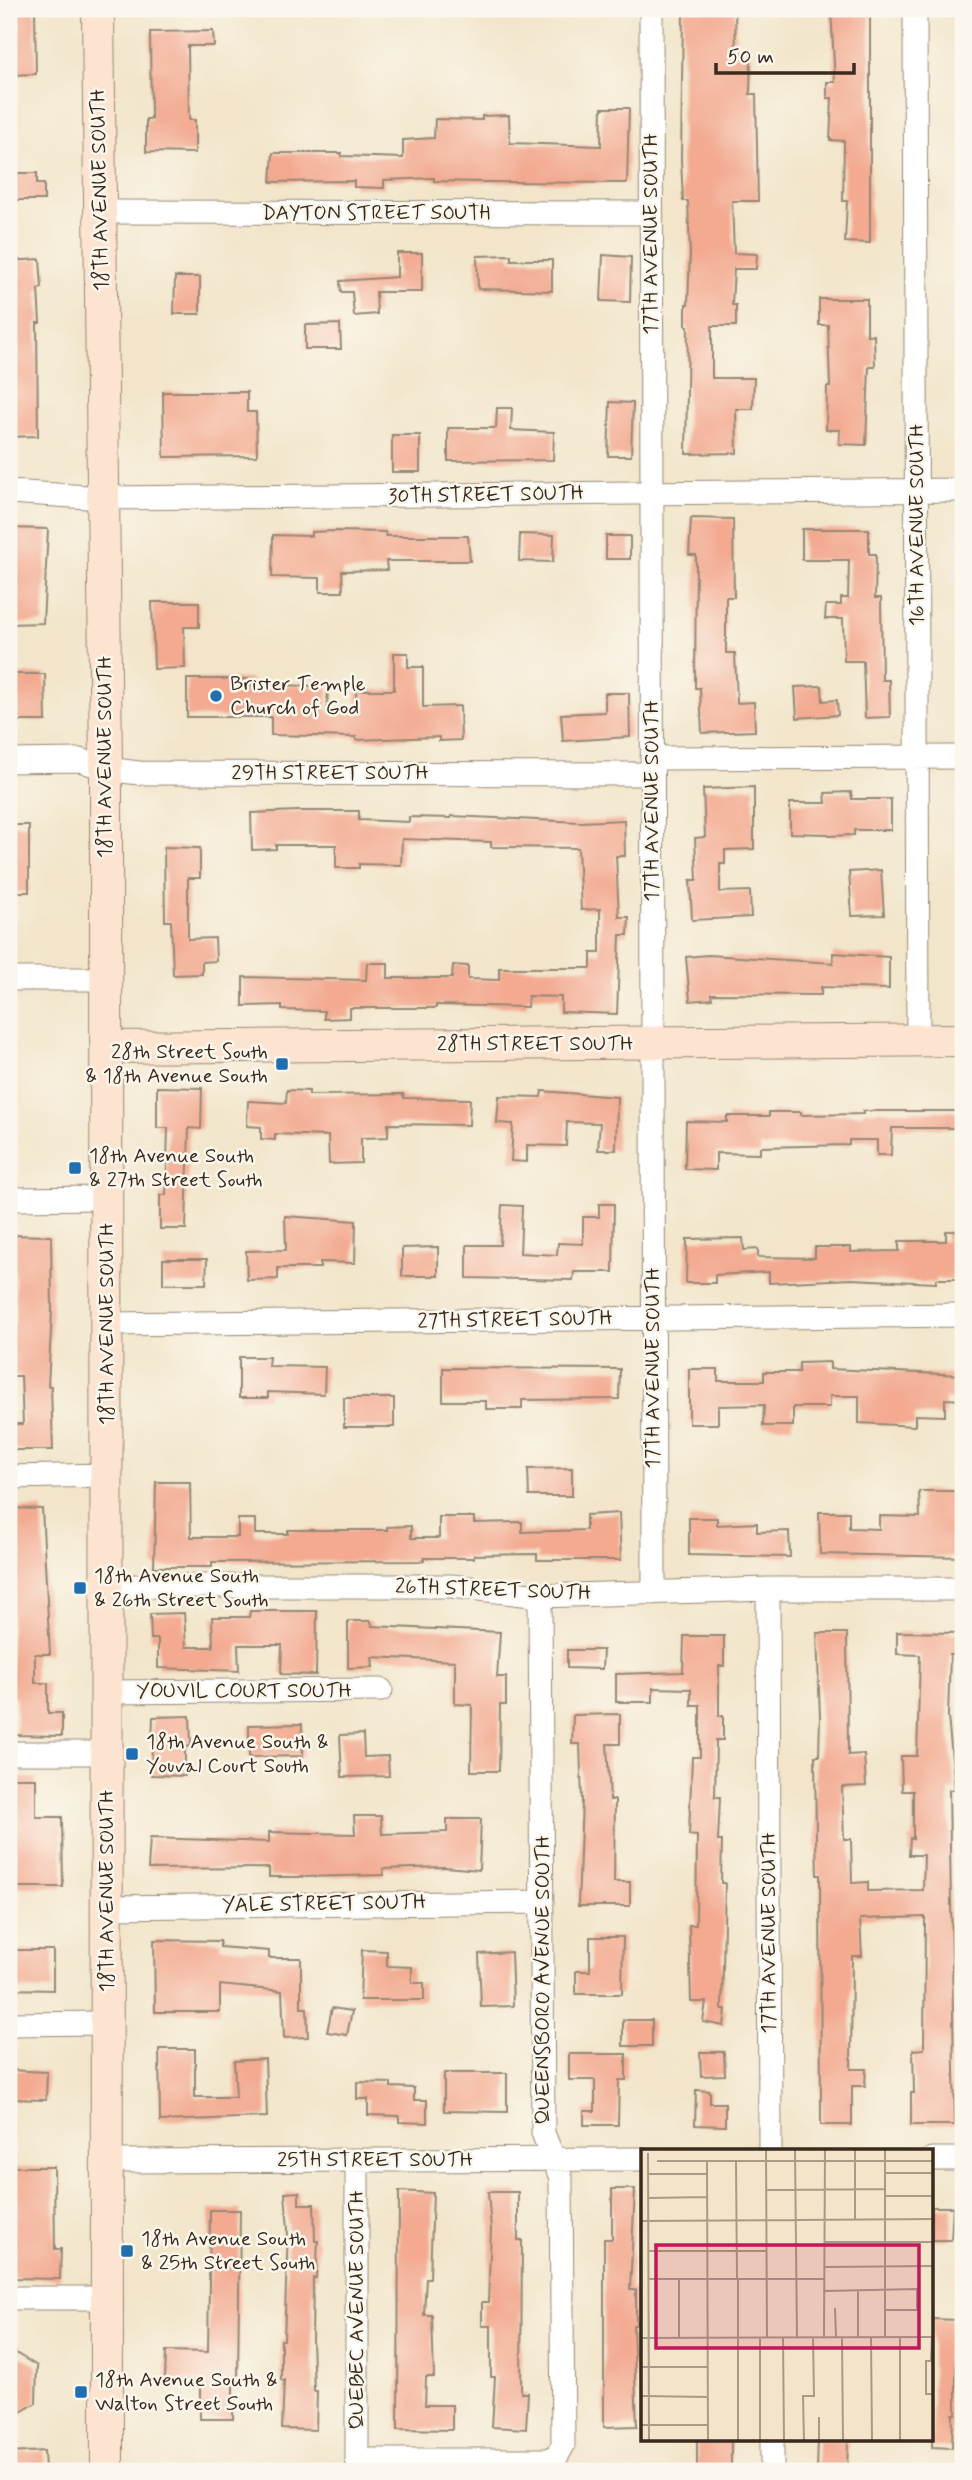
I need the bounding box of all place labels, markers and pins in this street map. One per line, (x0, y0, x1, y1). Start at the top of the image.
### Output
place label: Brister Temple Church of God (230, 670, 366, 722)
marker: Brister Temple Church of God (208, 688, 224, 704)
place label: 28th Street South & 18th Avenue South (85, 1038, 268, 1090)
marker: 28th Street South & 18th Avenue South (274, 1056, 290, 1072)
place label: 18th Avenue South & 27th Street South (89, 1142, 263, 1194)
marker: 18th Avenue South & 27th Street South (67, 1160, 83, 1176)
place label: 18th Avenue South & 26th Street South (94, 1562, 269, 1614)
marker: 18th Avenue South & 26th Street South (72, 1580, 88, 1596)
place label: 18th Avenue South & Youval Court South (146, 1728, 329, 1780)
marker: 18th Avenue South & Youval Court South (124, 1746, 140, 1762)
place label: 18th Avenue South & 25th Street South (141, 2225, 315, 2277)
marker: 18th Avenue South & 25th Street South (119, 2243, 135, 2259)
place label: 18th Avenue South & Walton Street South (95, 2366, 278, 2418)
marker: 18th Avenue South & Walton Street South (73, 2384, 89, 2400)

